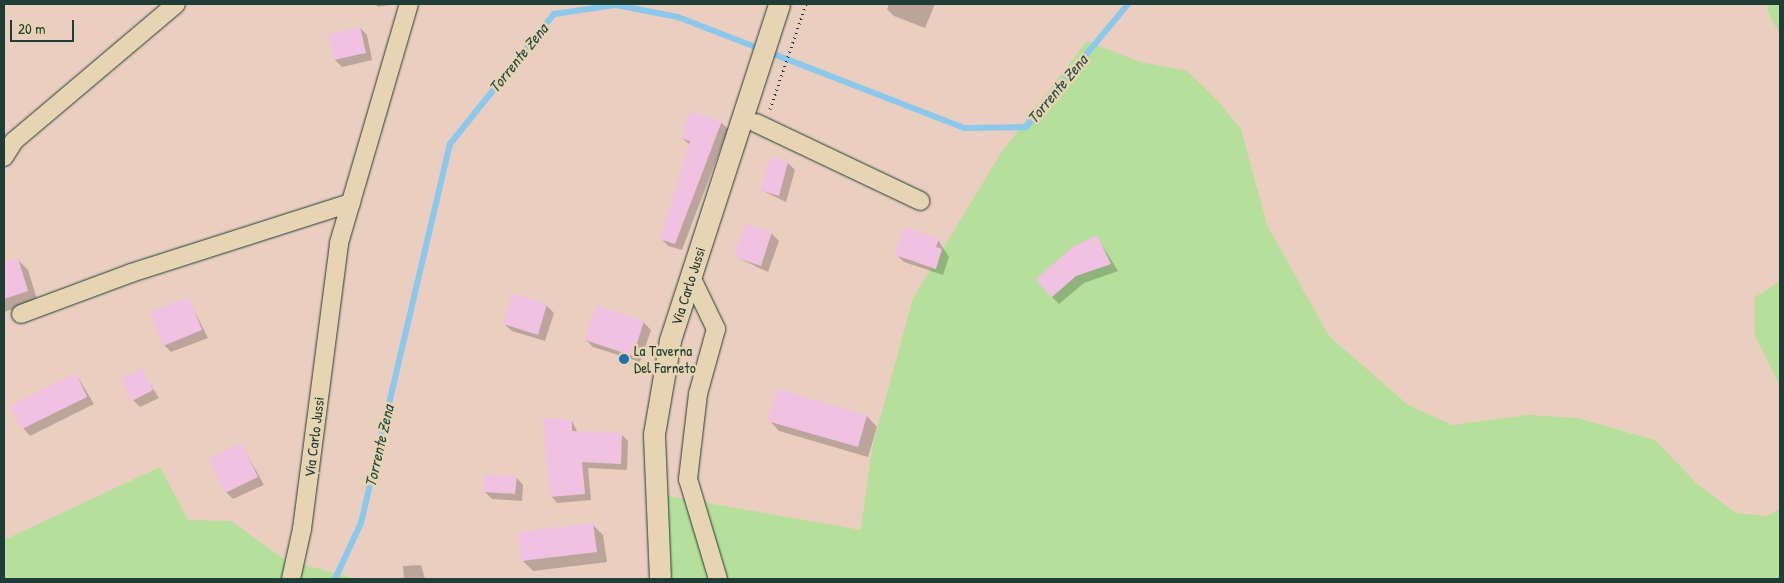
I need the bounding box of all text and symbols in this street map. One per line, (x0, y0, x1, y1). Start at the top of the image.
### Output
scale bar (12, 10, 76, 42)
text: 20 m (18, 18, 45, 39)
water label: Torrente Zena (484, 20, 552, 96)
water label: Torrente Zena (1023, 51, 1091, 127)
street label: Via Carlo Jussi (667, 245, 709, 327)
place label: La Taverna Del Farneto (634, 341, 696, 376)
marker: La Taverna Del Farneto (618, 353, 630, 365)
street label: Via Carlo Jussi (300, 396, 328, 478)
water label: Torrente Zena (360, 403, 398, 489)

